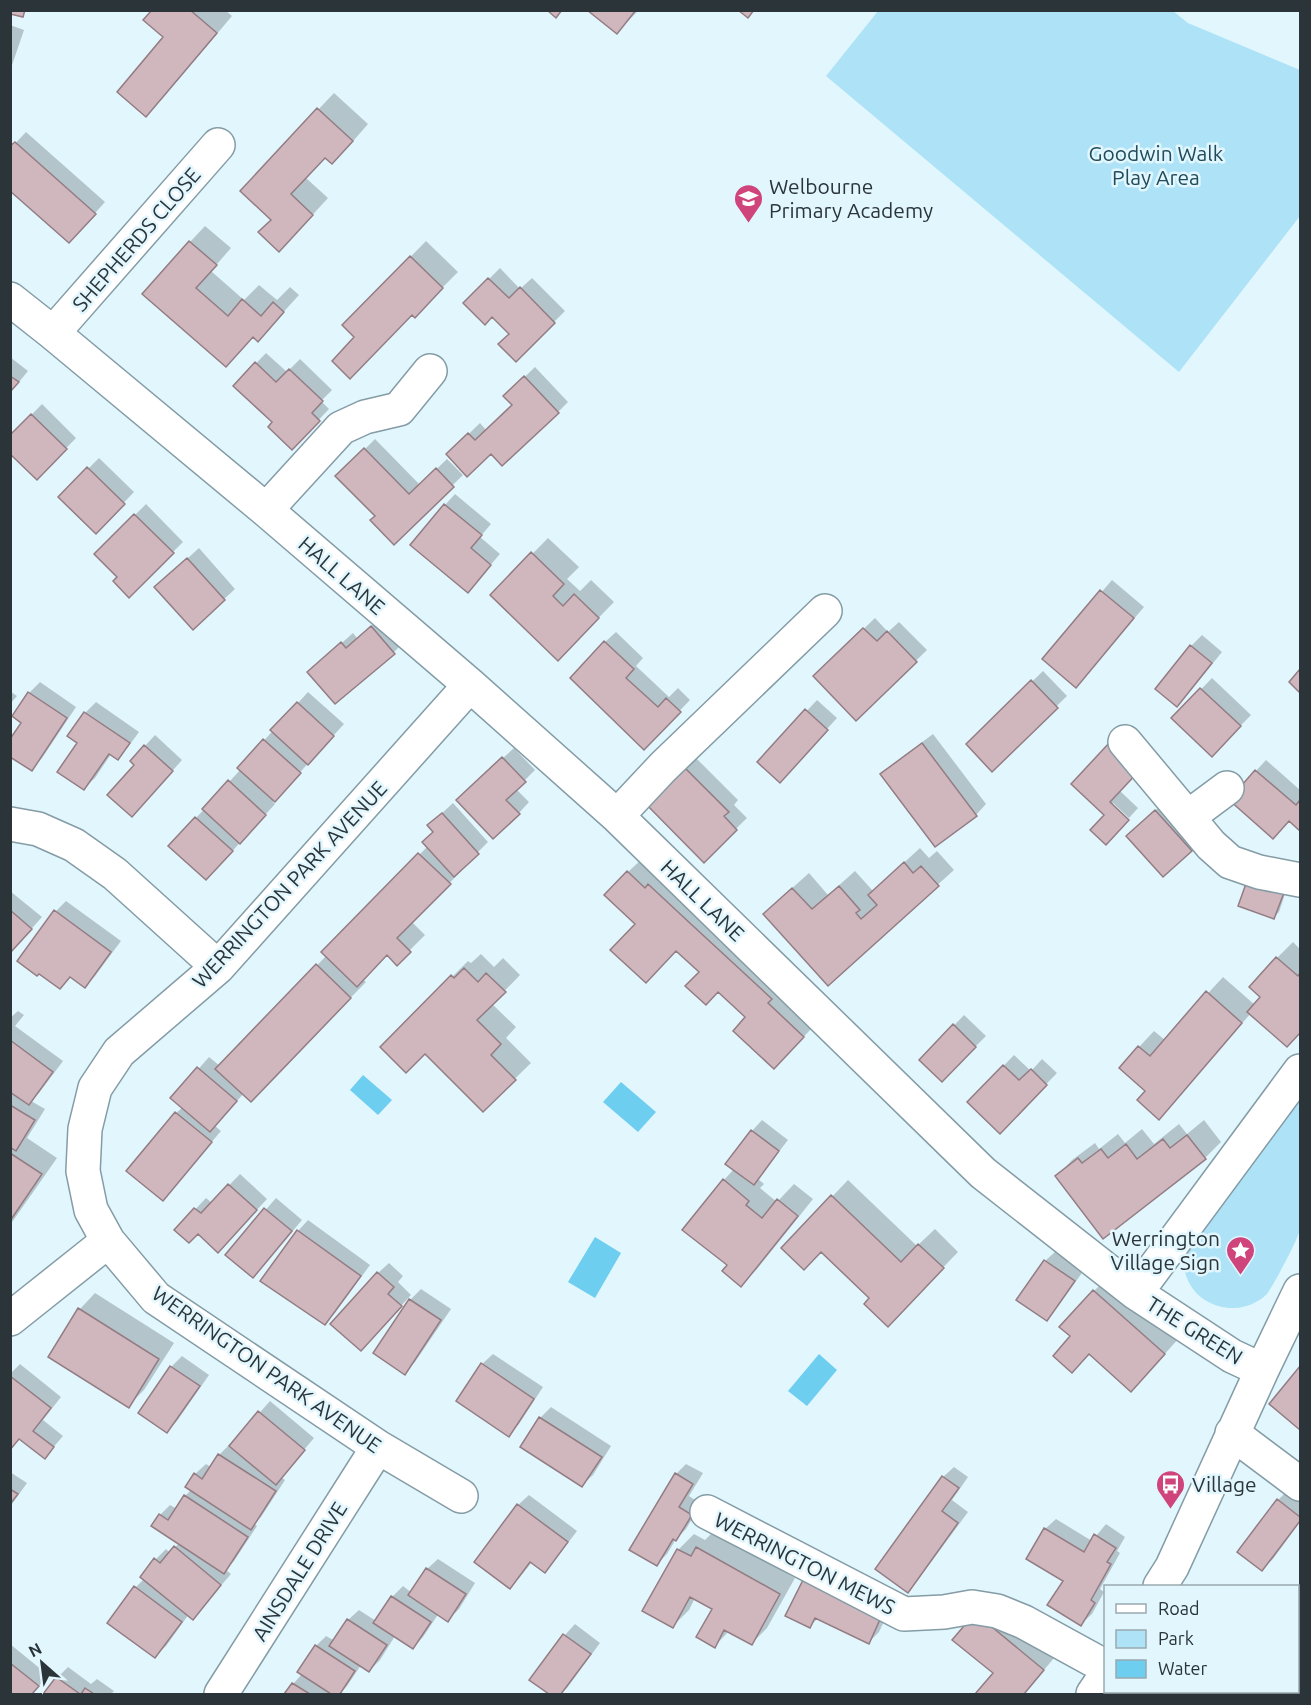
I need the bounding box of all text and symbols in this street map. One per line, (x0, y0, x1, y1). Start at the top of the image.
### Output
park label: Goodwin Walk Play Area (1089, 141, 1224, 189)
street label: SHEPHERDS CLOSE (67, 162, 205, 316)
place label: Welbourne Primary Academy (769, 174, 933, 222)
school or university icon: Welbourne Primary Academy (732, 182, 764, 224)
street label: HALL LANE (294, 531, 390, 619)
street label: WERRINGTON PARK AVENUE (187, 776, 391, 992)
street label: HALL LANE (656, 854, 750, 946)
place label: Werrington Village Sign (1110, 1226, 1220, 1274)
place icon: Werrington Village Sign (1225, 1234, 1257, 1276)
street label: WERRINGTON PARK AVENUE (148, 1281, 386, 1457)
street label: THE GREEN (1143, 1291, 1247, 1369)
bus stop icon: Village (1155, 1468, 1187, 1510)
place label: Village (1192, 1472, 1257, 1496)
street label: AINSDALE DRIVE (247, 1497, 351, 1645)
street label: WERRINGTON MEWS (711, 1507, 899, 1619)
legend (1104, 1585, 1299, 1693)
text: Road (1158, 1598, 1200, 1618)
text: Park (1158, 1628, 1194, 1648)
north arrow (12, 1633, 72, 1693)
text: N (25, 1639, 44, 1661)
text: Water (1158, 1658, 1208, 1678)

